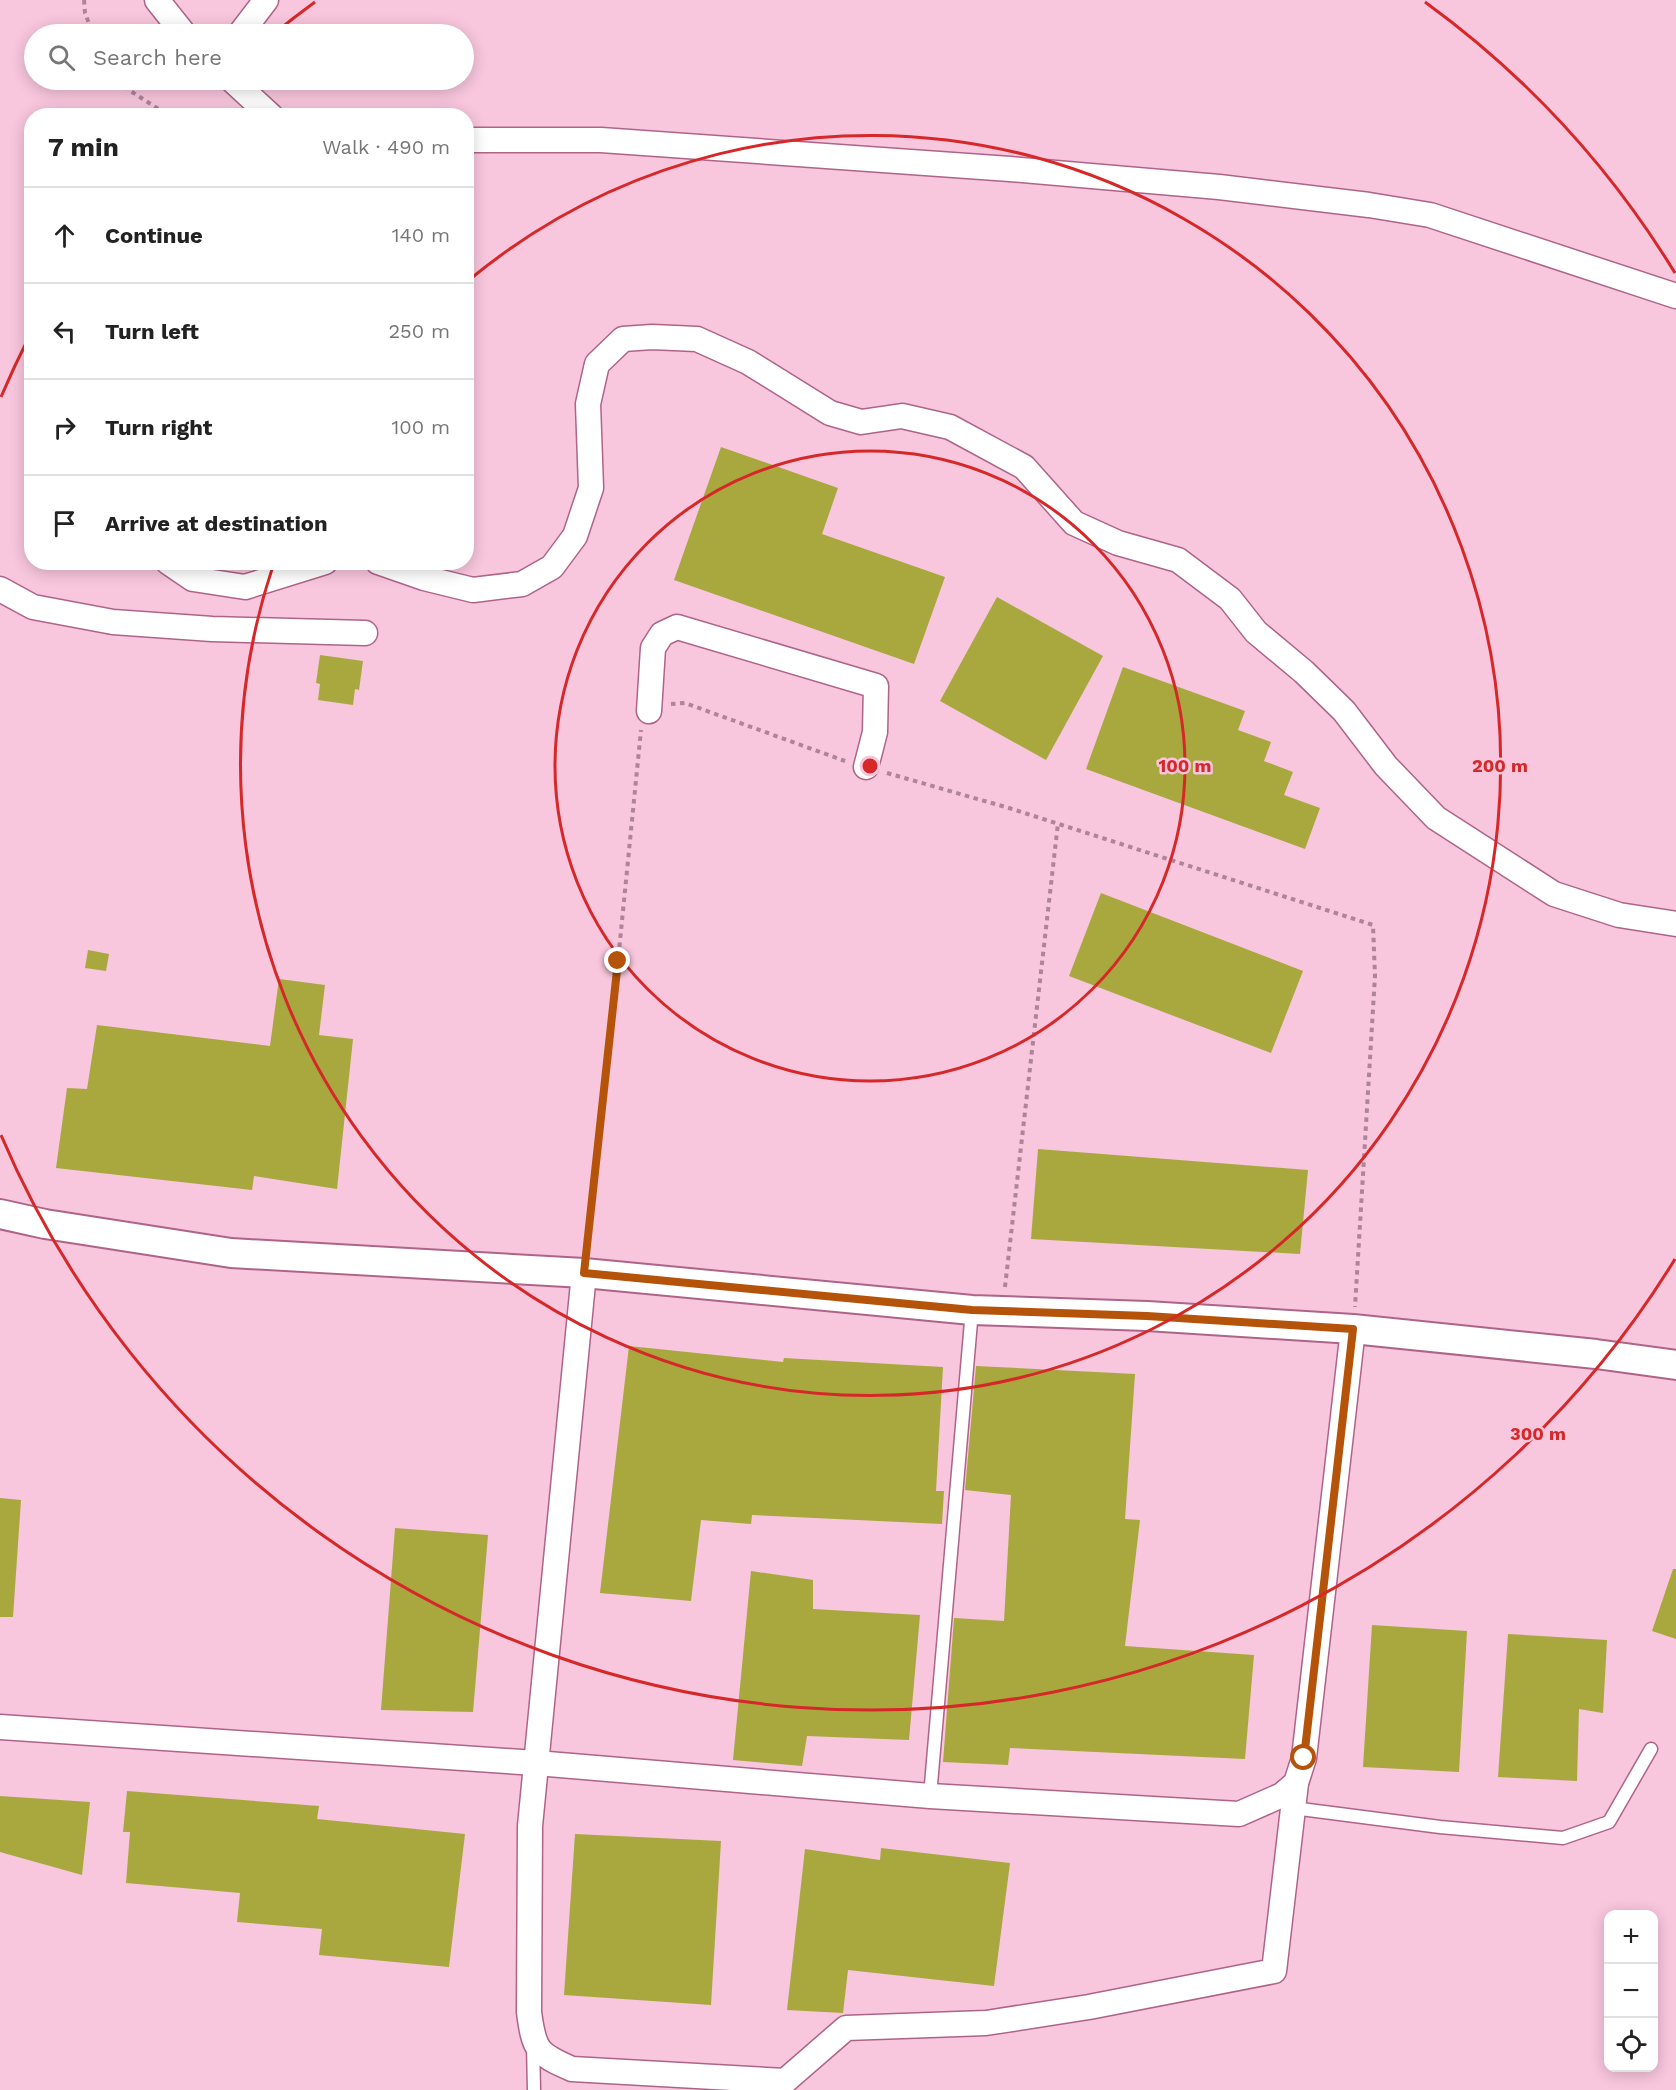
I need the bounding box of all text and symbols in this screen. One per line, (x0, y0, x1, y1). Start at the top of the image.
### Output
search box (24, 24, 474, 90)
icon: search (45, 41, 78, 74)
text: Search here (93, 45, 222, 70)
text: 7 min (48, 132, 119, 162)
text: Walk · 490 m (322, 135, 450, 159)
icon: ahead (48, 219, 81, 252)
text: Continue (105, 223, 203, 248)
text: 140 m (392, 223, 450, 247)
icon: left (48, 315, 81, 348)
text: Turn left (105, 319, 199, 344)
text: 250 m (388, 319, 450, 343)
icon: right (48, 411, 81, 444)
text: Turn right (105, 415, 212, 440)
text: 100 m (391, 415, 450, 439)
icon: arrive (48, 507, 81, 540)
text: Arrive at destination (105, 511, 328, 536)
text: 100 m (1158, 755, 1212, 776)
text: 200 m (1472, 755, 1528, 776)
centre of rings (860, 756, 880, 776)
route end (604, 947, 630, 973)
text: 300 m (1510, 1423, 1566, 1444)
route start (1290, 1744, 1316, 1770)
map controls (1604, 1910, 1658, 2072)
button: + (1604, 1910, 1658, 1964)
button: − (1604, 1964, 1658, 2018)
button: locate (1604, 2018, 1658, 2072)

